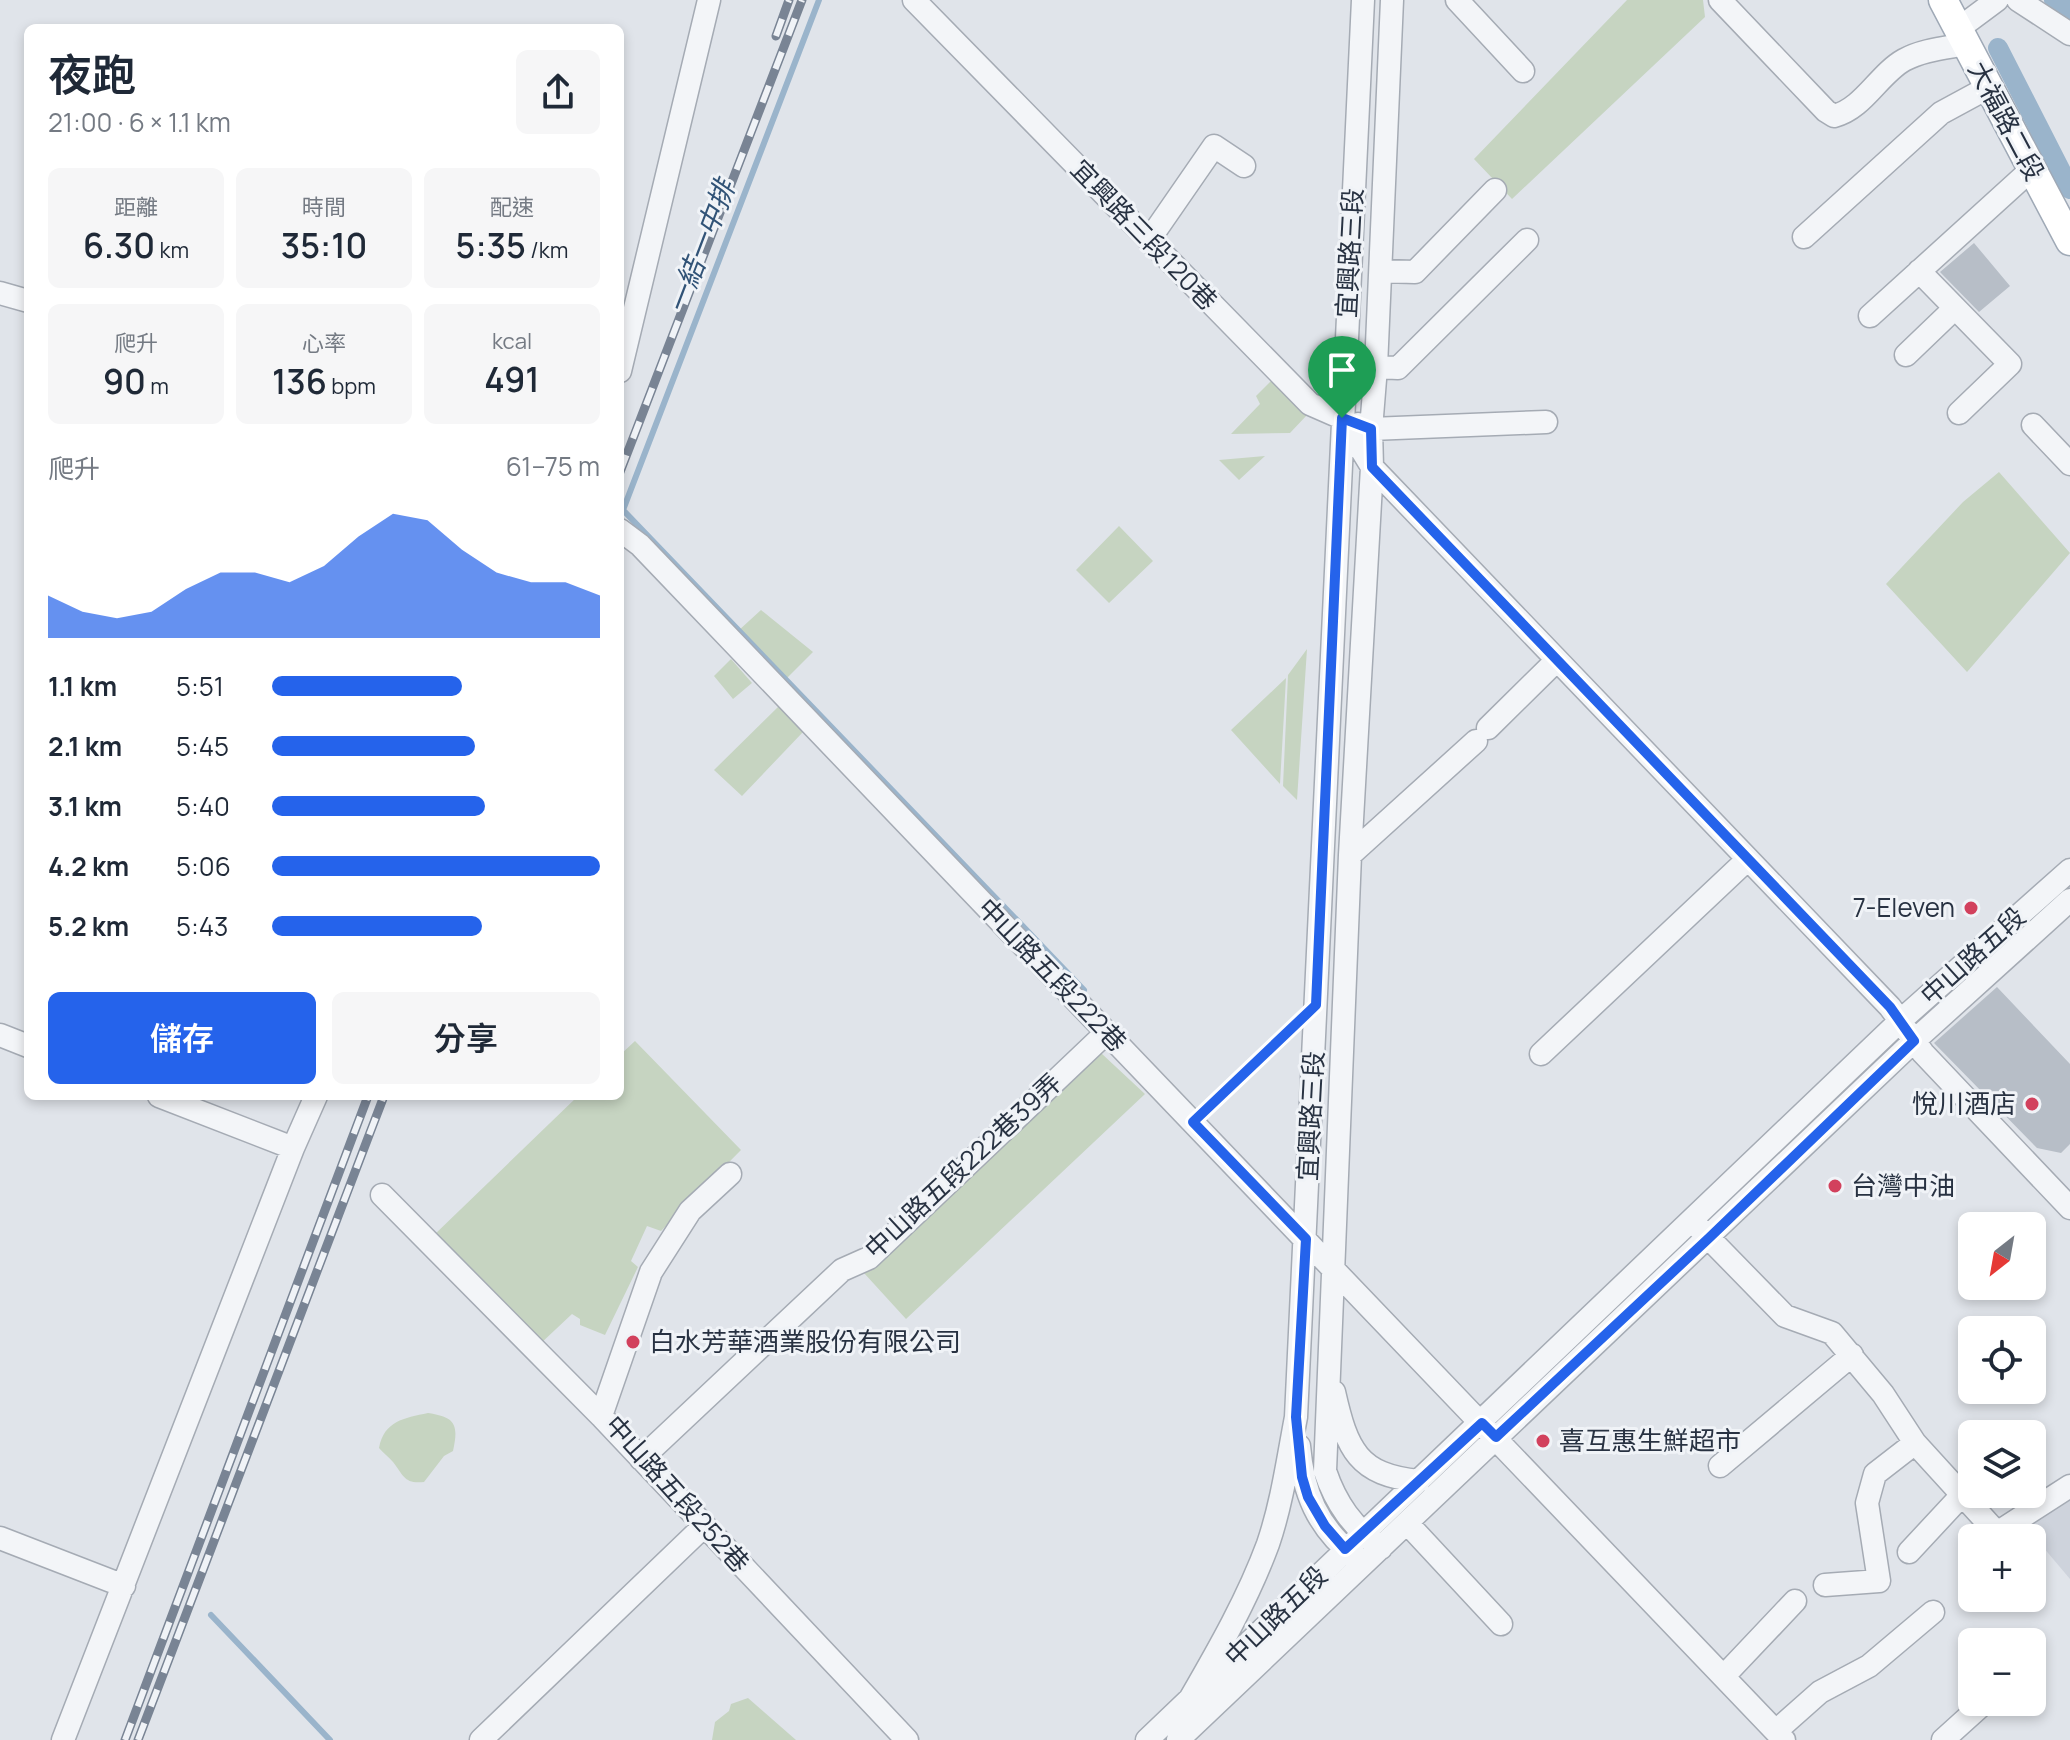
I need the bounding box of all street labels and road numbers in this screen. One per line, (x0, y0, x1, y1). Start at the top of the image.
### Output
street label: 大福路二段 (1960, 55, 2053, 186)
street label: 宜興路三段120巷 (1063, 151, 1226, 318)
street label: 宜興路三段 (1328, 187, 1370, 319)
street label: 中山路五段222巷 (970, 890, 1135, 1059)
street label: 中山路五段 (1912, 898, 2033, 1012)
street label: 宜興路三段 (1289, 1050, 1331, 1182)
street label: 中山路五段222巷39弄 (856, 1064, 1069, 1266)
street label: 中山路五段252巷 (597, 1407, 758, 1580)
street label: 中山路五段 (1216, 1557, 1335, 1673)

